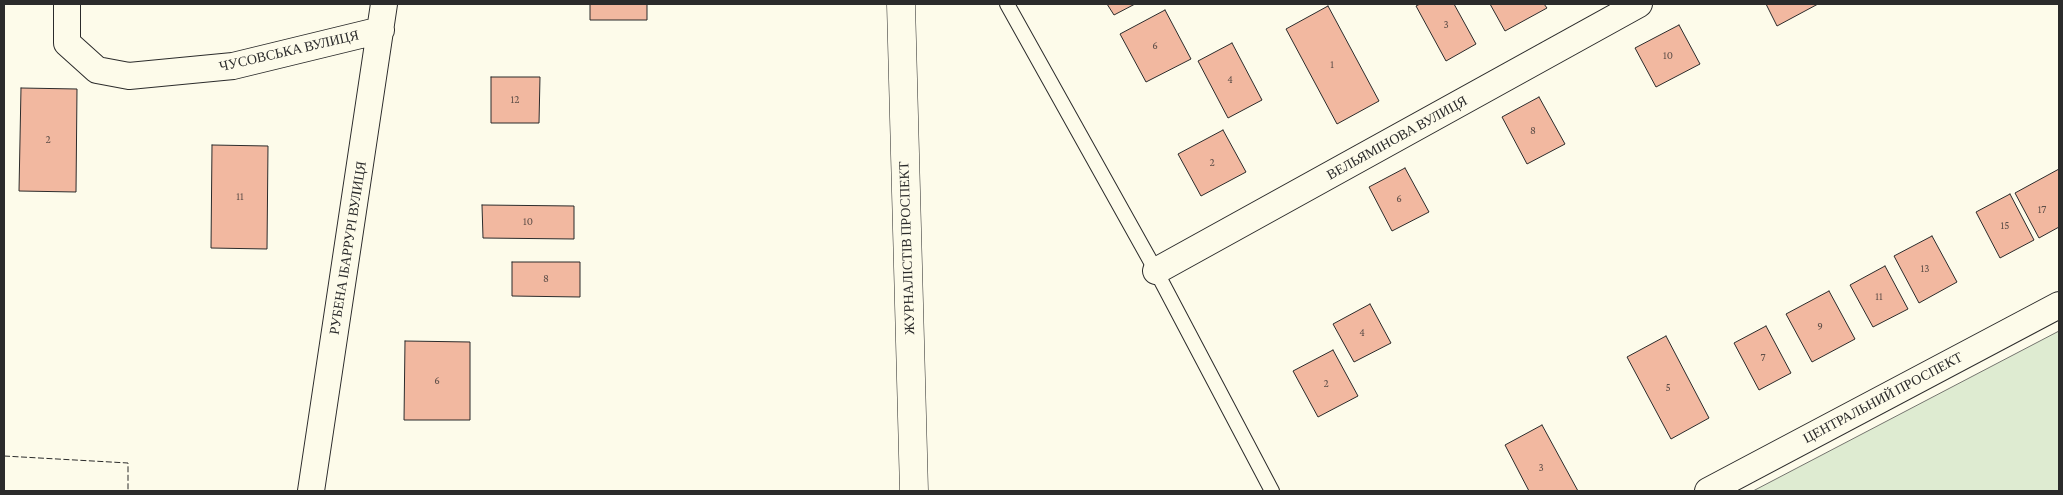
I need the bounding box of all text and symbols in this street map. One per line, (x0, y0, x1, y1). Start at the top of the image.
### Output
house number: 3 (1443, 18, 1449, 32)
street label: ЧУСОВСЬКА ВУЛИЦЯ (218, 27, 360, 75)
house number: 6 (1152, 39, 1158, 53)
house number: 10 (1663, 49, 1673, 63)
house number: 1 (1330, 58, 1334, 72)
house number: 4 (1227, 73, 1233, 87)
street label: ВЕЛЬЯМІНОВА ВУЛИЦЯ (1324, 92, 1470, 184)
house number: 12 (511, 93, 519, 107)
house number: 8 (1530, 124, 1536, 138)
house number: 2 (45, 133, 51, 147)
house number: 2 (1209, 156, 1215, 170)
street label: РУБЕНА ІБАРРУРІ ВУЛИЦЯ (326, 160, 370, 336)
street label: ЖУРНАЛІСТІВ ПРОСПЕКТ (896, 161, 918, 335)
house number: 11 (236, 190, 244, 204)
house number: 6 (1396, 192, 1402, 206)
house number: 17 (2038, 203, 2046, 217)
house number: 10 (523, 215, 533, 229)
house number: 15 (2001, 219, 2009, 233)
house number: 13 (1921, 262, 1929, 276)
house number: 8 (543, 272, 549, 286)
house number: 11 (1875, 290, 1883, 304)
house number: 9 (1817, 320, 1823, 334)
house number: 4 (1359, 326, 1365, 340)
street label: ЦЕНТРАЛЬНИЙ ПРОСПЕКТ (1800, 349, 1966, 447)
house number: 7 (1760, 351, 1766, 365)
house number: 6 (434, 374, 440, 388)
house number: 2 (1323, 377, 1329, 391)
house number: 5 (1665, 381, 1671, 395)
house number: 3 (1538, 461, 1544, 475)

